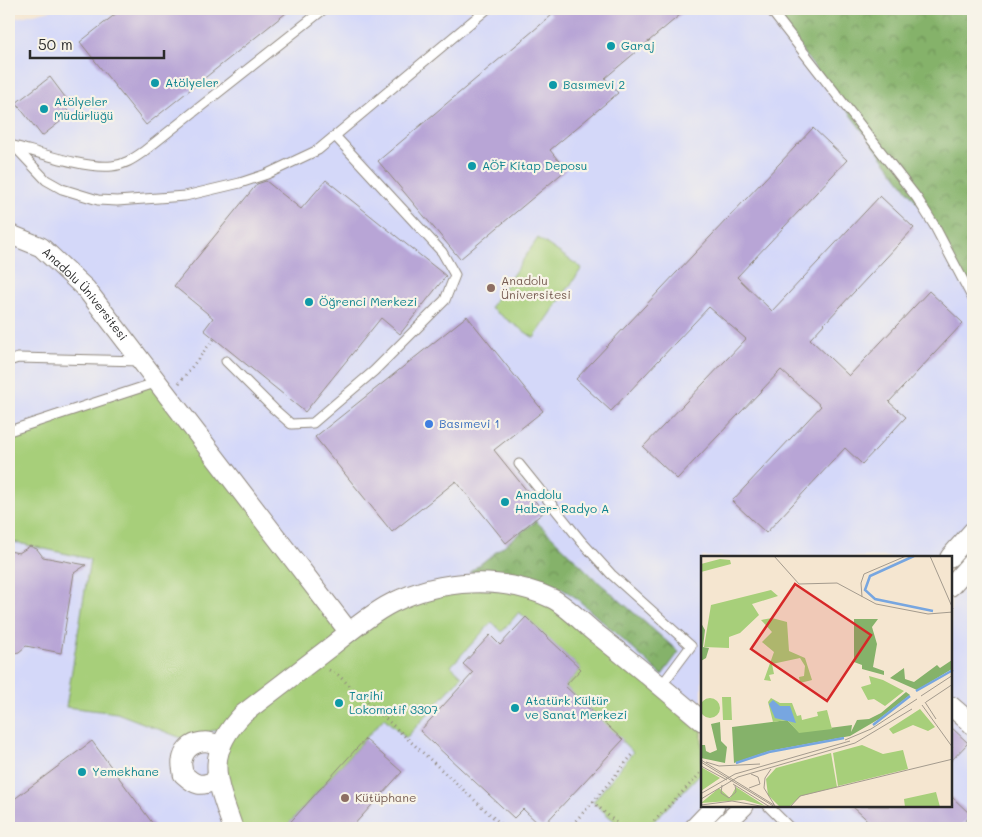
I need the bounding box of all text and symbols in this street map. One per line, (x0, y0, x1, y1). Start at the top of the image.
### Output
scale bar (30, 28, 164, 60)
text: 50 m (38, 34, 73, 54)
place label: Garaj (621, 37, 655, 53)
marker: Garaj (605, 40, 617, 52)
place label: Atölyeler (165, 74, 219, 90)
place label: Basımevi 2 (563, 76, 625, 92)
marker: Atölyeler (149, 77, 161, 89)
marker: Basımevi 2 (547, 79, 559, 91)
place label: Atölyeler Müdürlüğü (54, 93, 113, 123)
marker: Atölyeler Müdürlüğü (38, 103, 50, 115)
place label: AÖF Kitap Deposu (482, 157, 587, 173)
marker: AÖF Kitap Deposu (466, 160, 478, 172)
street label: Anadolu Üniversitesi (39, 243, 132, 343)
place label: Anadolu Üniversitesi (501, 272, 571, 302)
marker: Anadolu Üniversitesi (485, 282, 497, 294)
place label: Öğrenci Merkezi (319, 293, 417, 309)
marker: Öğrenci Merkezi (303, 296, 315, 308)
place label: Basımevi 1 (439, 415, 500, 431)
marker: Basımevi 1 (423, 418, 435, 430)
place label: Anadolu Haber- Radyo A (515, 486, 609, 516)
marker: Anadolu Haber- Radyo A (499, 496, 511, 508)
inset map (701, 556, 952, 807)
place label: Tarihi Lokomotif 3307 (349, 687, 439, 717)
place label: Atatürk Kültür ve Sanat Merkezi (525, 692, 627, 722)
marker: Tarihi Lokomotif 3307 (333, 697, 345, 709)
marker: Atatürk Kültür ve Sanat Merkezi (509, 702, 521, 714)
place label: Yemekhane (92, 763, 159, 779)
marker: Yemekhane (76, 766, 88, 778)
place label: Kütüphane (355, 789, 416, 805)
marker: Kütüphane (339, 792, 351, 804)

